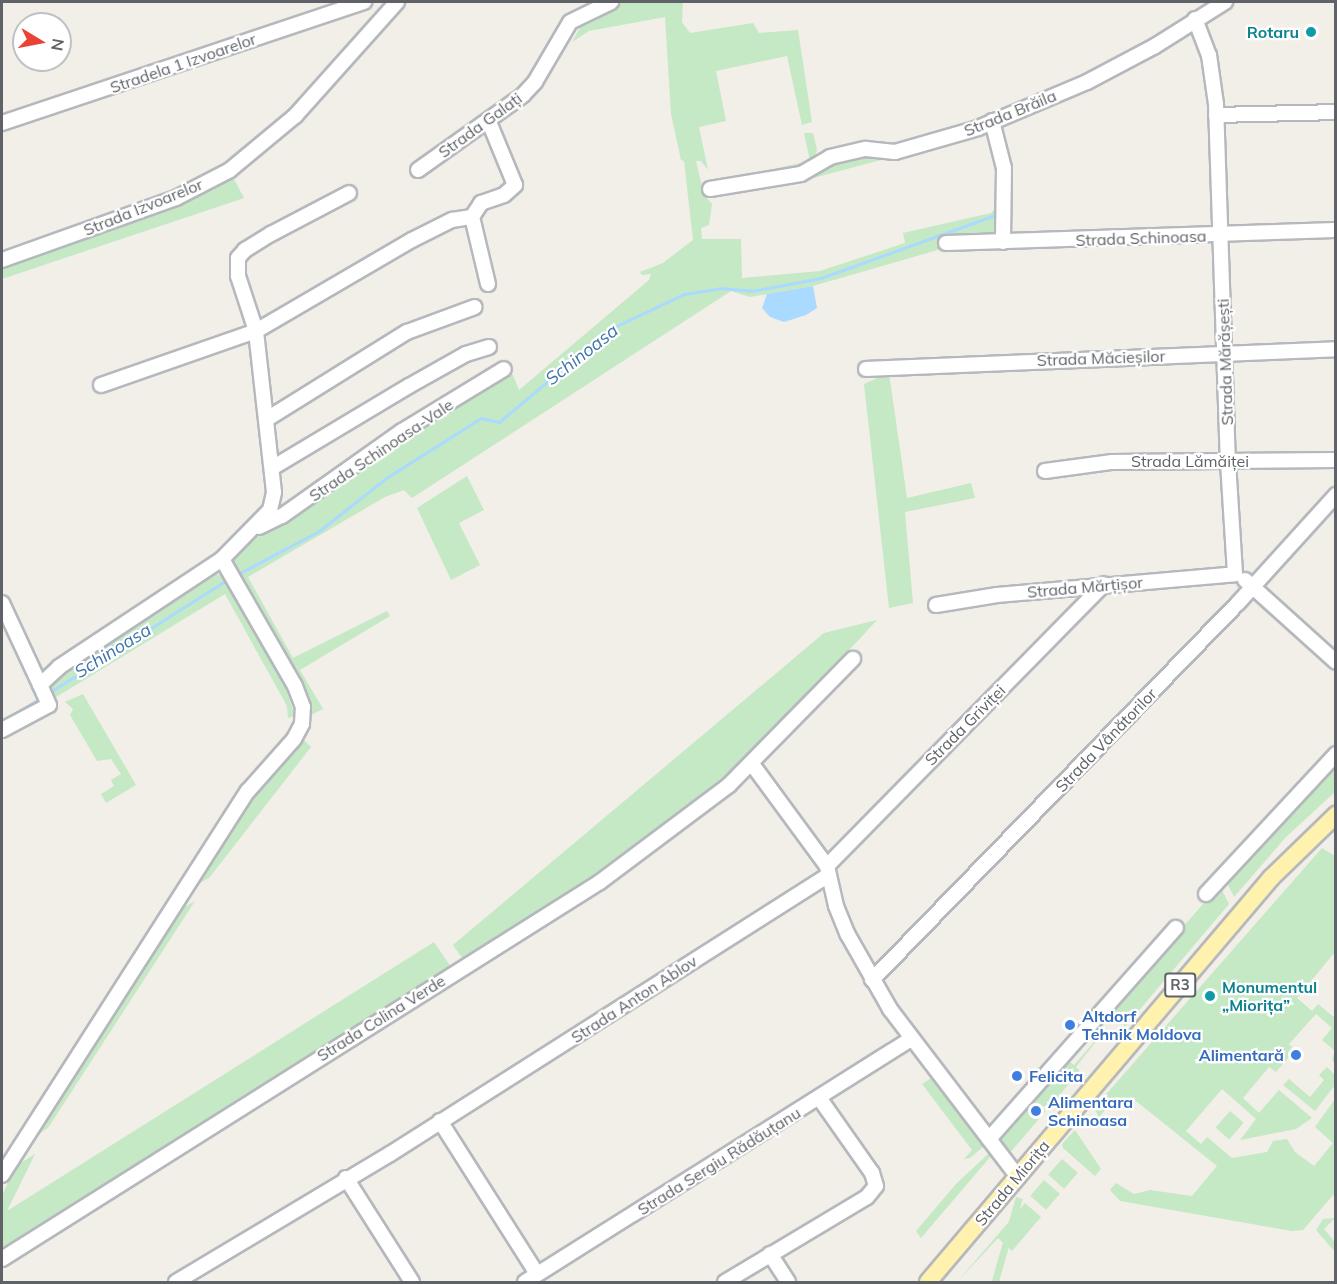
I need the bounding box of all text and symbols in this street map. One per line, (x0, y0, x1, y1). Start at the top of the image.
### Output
north arrow (12, 12, 72, 72)
place label: Rotaru (1247, 22, 1299, 42)
marker: Rotaru (1304, 25, 1318, 39)
street label: Stradela 1 Izvoarelor (107, 29, 259, 97)
text: N (47, 37, 69, 52)
street label: Strada Brăila (961, 86, 1059, 140)
street label: Strada Galați (435, 88, 525, 162)
street label: Strada Izvoarelor (81, 174, 205, 240)
street label: Strada Schinoasa (1075, 226, 1207, 250)
street label: Strada Mărășești (1213, 298, 1237, 426)
water label: Schinoasa (541, 320, 623, 390)
street label: Strada Măcieșilor (1036, 346, 1166, 370)
street label: Strada Schinoasa-Vale (305, 395, 457, 505)
street label: Strada Lămăiței (1131, 451, 1249, 471)
street label: Strada Mărțișor (1026, 572, 1144, 602)
water label: Schinoasa (71, 619, 155, 683)
street label: Strada Griviței (921, 681, 1009, 769)
street label: Strada Vânătorilor (1052, 684, 1160, 796)
street label: Strada Anton Ablov (567, 951, 701, 1047)
street label: Strada Colina Verde (313, 971, 449, 1065)
road number: R3 (1164, 973, 1196, 997)
place label: Monumentul „Miorița” (1222, 977, 1317, 1015)
marker: Monumentul „Miorița” (1203, 989, 1217, 1003)
place label: Altdorf Tehnik Moldova (1082, 1006, 1201, 1044)
marker: Altdorf Tehnik Moldova (1063, 1018, 1077, 1032)
place label: Alimentară (1199, 1045, 1284, 1065)
marker: Alimentară (1289, 1048, 1303, 1062)
place label: Felicita (1029, 1066, 1083, 1086)
marker: Felicita (1010, 1069, 1024, 1083)
place label: Alimentara Schinoasa (1048, 1092, 1133, 1130)
street label: Strada Sergiu Rădăuțanu (634, 1103, 804, 1219)
marker: Alimentara Schinoasa (1029, 1104, 1043, 1118)
street label: Strada Miorița (971, 1136, 1053, 1230)

